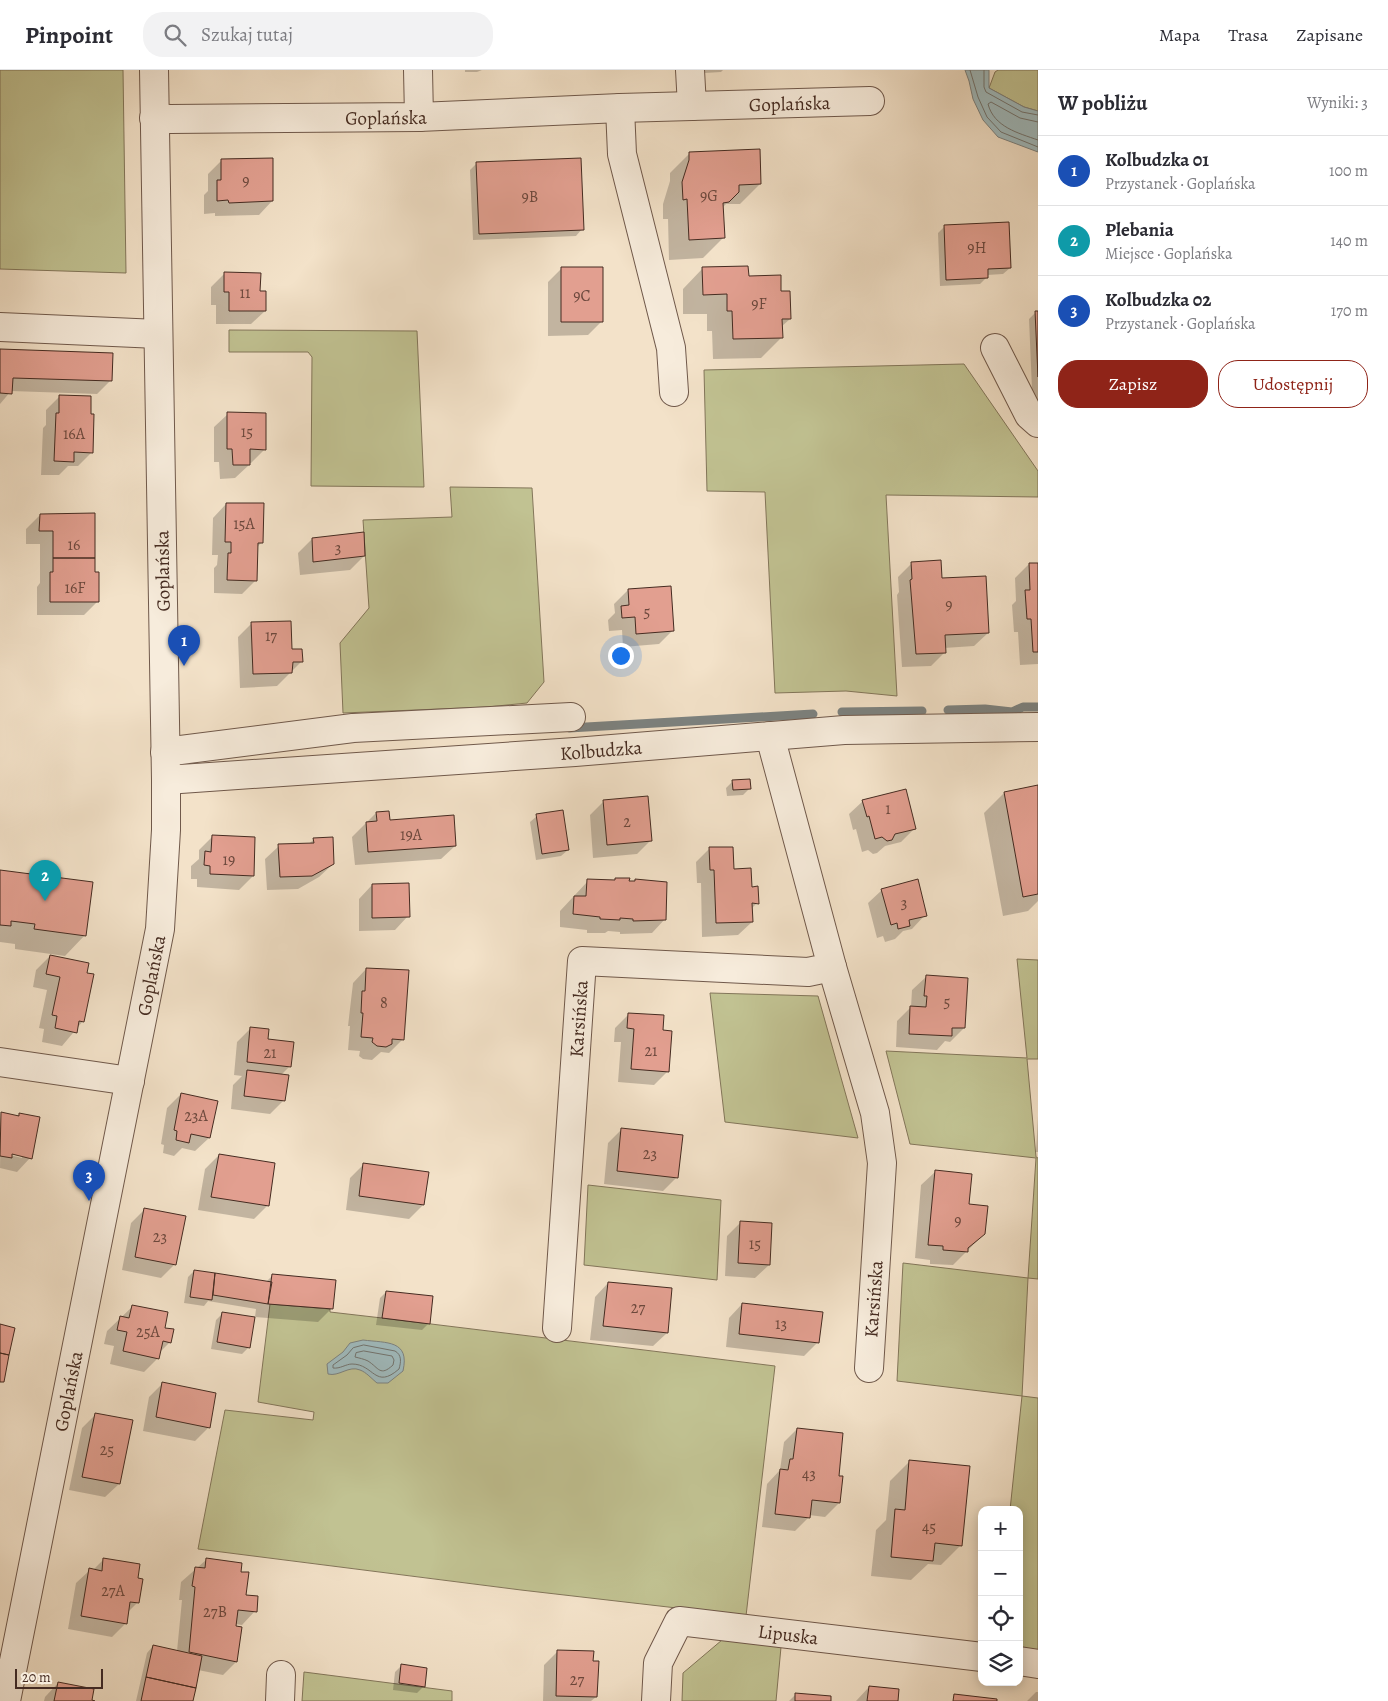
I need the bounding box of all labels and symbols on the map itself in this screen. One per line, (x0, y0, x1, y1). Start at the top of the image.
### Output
street label: Goplańska (749, 90, 831, 118)
street label: Goplańska (345, 105, 428, 132)
house number: 9 (242, 170, 250, 192)
house number: 9G (700, 185, 718, 207)
house number: 9B (522, 186, 538, 208)
house number: 9H (967, 237, 987, 259)
house number: 11 (240, 282, 251, 304)
house number: 9C (573, 285, 591, 307)
house number: 9F (751, 293, 767, 315)
house number: 15 (241, 421, 253, 443)
house number: 16A (63, 423, 86, 445)
house number: 15A (233, 513, 256, 535)
street label: Goplańska (149, 530, 177, 612)
house number: 16 (68, 534, 80, 556)
house number: 3 (335, 537, 341, 559)
house number: 16F (64, 577, 86, 599)
house number: 9 (945, 594, 953, 616)
house number: 5 (644, 601, 651, 623)
pin: 1 (168, 625, 200, 666)
house number: 17 (265, 625, 277, 647)
your location (608, 643, 634, 669)
street label: Kolbudzka (559, 735, 643, 767)
house number: 1 (885, 798, 891, 820)
house number: 2 (623, 811, 631, 833)
house number: 19A (400, 824, 423, 846)
house number: 19 (223, 849, 235, 871)
pin: 2 (29, 860, 61, 901)
house number: 3 (901, 892, 907, 914)
street label: Goplańska (131, 933, 173, 1018)
street label: Karsińska (563, 979, 595, 1058)
house number: 5 (944, 991, 951, 1013)
house number: 8 (380, 992, 388, 1014)
house number: 21 (644, 1040, 658, 1062)
house number: 21 (263, 1042, 277, 1064)
house number: 23A (184, 1105, 208, 1127)
house number: 23 (643, 1143, 657, 1165)
pin: 3 (73, 1160, 105, 1201)
house number: 9 (954, 1210, 962, 1232)
house number: 23 (153, 1226, 167, 1248)
house number: 15 (749, 1233, 761, 1255)
street label: Karsińska (858, 1260, 890, 1338)
house number: 27 (631, 1297, 645, 1319)
house number: 13 (775, 1313, 787, 1335)
house number: 25A (136, 1321, 161, 1343)
street label: Goplańska (48, 1349, 90, 1434)
house number: 25 (100, 1439, 114, 1461)
house number: 43 (802, 1463, 816, 1485)
house number: 45 (922, 1516, 936, 1538)
house number: 27A (101, 1580, 125, 1602)
house number: 27B (203, 1601, 227, 1623)
street label: Lipuska (756, 1618, 820, 1651)
scale bar (15, 1666, 102, 1689)
house number: 27 (570, 1669, 584, 1691)

